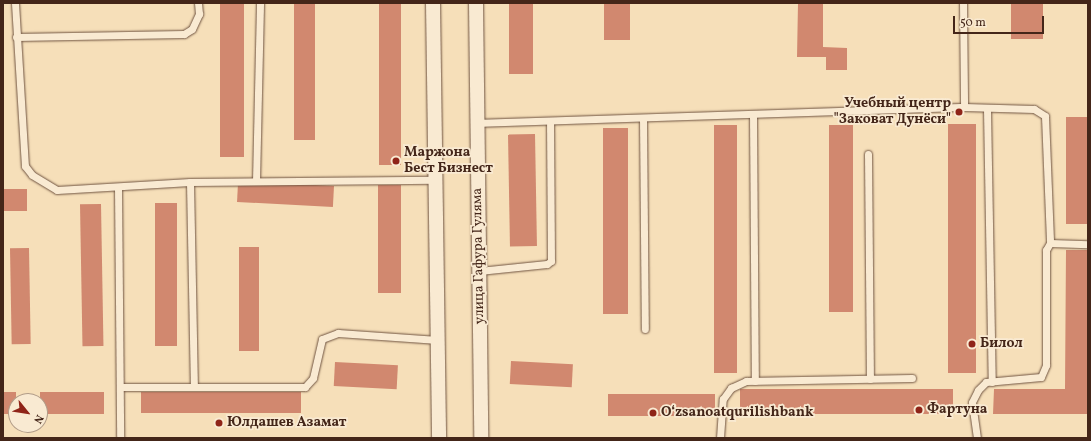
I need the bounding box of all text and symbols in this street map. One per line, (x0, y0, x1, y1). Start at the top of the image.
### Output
scale bar (955, 8, 1046, 34)
text: 50 m (960, 15, 986, 31)
place label: Учебный центр "Заковат Дунёси" (833, 96, 951, 128)
marker: Учебный центр "Заковат Дунёси" (954, 107, 964, 117)
place label: Маржона Бест Бизнест (404, 145, 493, 178)
marker: Маржона Бест Бизнест (391, 156, 401, 166)
street label: улица Гафура Гуляма (469, 188, 489, 324)
place label: Билол (980, 336, 1023, 352)
marker: Билол (967, 339, 977, 349)
north arrow (8, 393, 48, 433)
place label: Фартуна (927, 402, 988, 418)
place label: Oʻzsanoatqurilishbank (661, 405, 813, 421)
marker: Фартуна (914, 405, 924, 415)
marker: Oʻzsanoatqurilishbank (648, 408, 658, 418)
text: N (29, 412, 46, 426)
place label: Юлдашев Азамат (227, 415, 346, 431)
marker: Юлдашев Азамат (214, 418, 224, 428)

